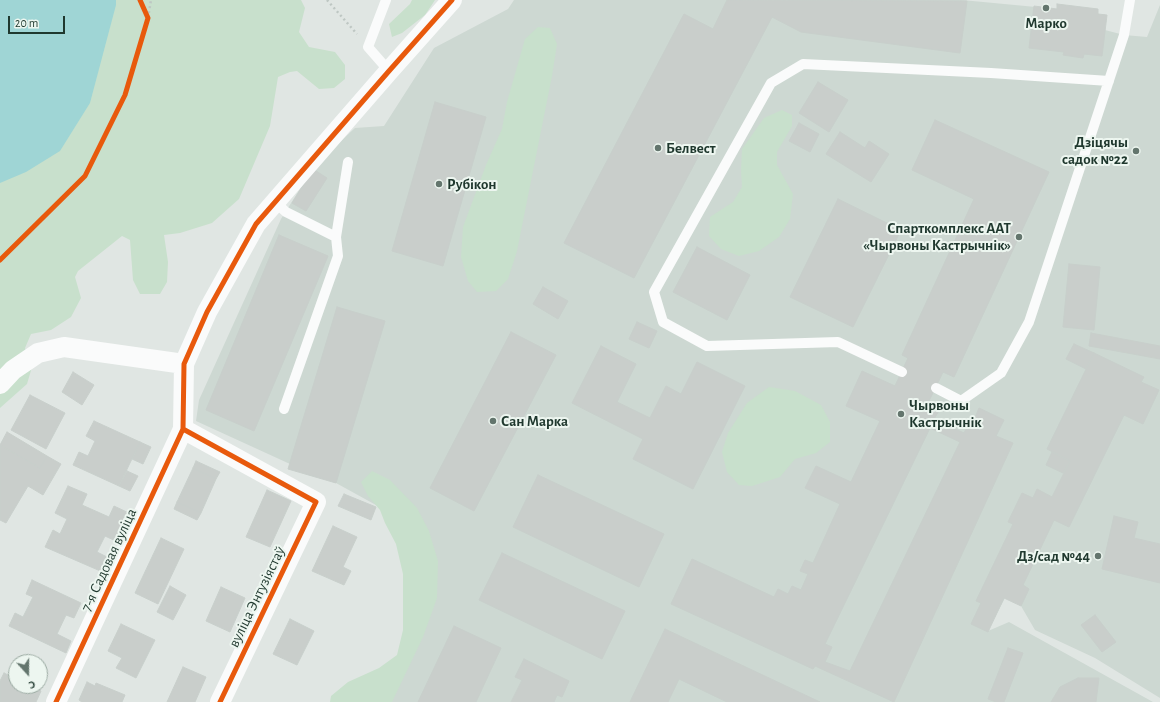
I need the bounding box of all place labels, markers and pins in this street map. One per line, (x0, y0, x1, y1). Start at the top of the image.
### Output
marker: Марко (1041, 3, 1051, 13)
place label: Марко (1025, 14, 1067, 32)
place label: Дзіцячы садок №22 (1062, 133, 1128, 168)
place label: Белвест (666, 139, 716, 157)
marker: Белвест (653, 143, 663, 153)
marker: Дзіцячы садок №22 (1131, 146, 1141, 156)
place label: Рубікон (447, 175, 497, 193)
marker: Рубікон (434, 179, 444, 189)
place label: Спарткомплекс ААТ «Чырвоны Кастрычнік» (863, 219, 1011, 254)
marker: Спарткомплекс ААТ «Чырвоны Кастрычнік» (1014, 232, 1024, 242)
place label: Чырвоны Кастрычнік (909, 396, 982, 431)
marker: Чырвоны Кастрычнік (896, 409, 906, 419)
place label: Сан Марка (501, 412, 568, 430)
marker: Сан Марка (488, 416, 498, 426)
place label: Дз/сад №44 (1017, 547, 1090, 565)
marker: Дз/сад №44 (1093, 551, 1103, 561)

